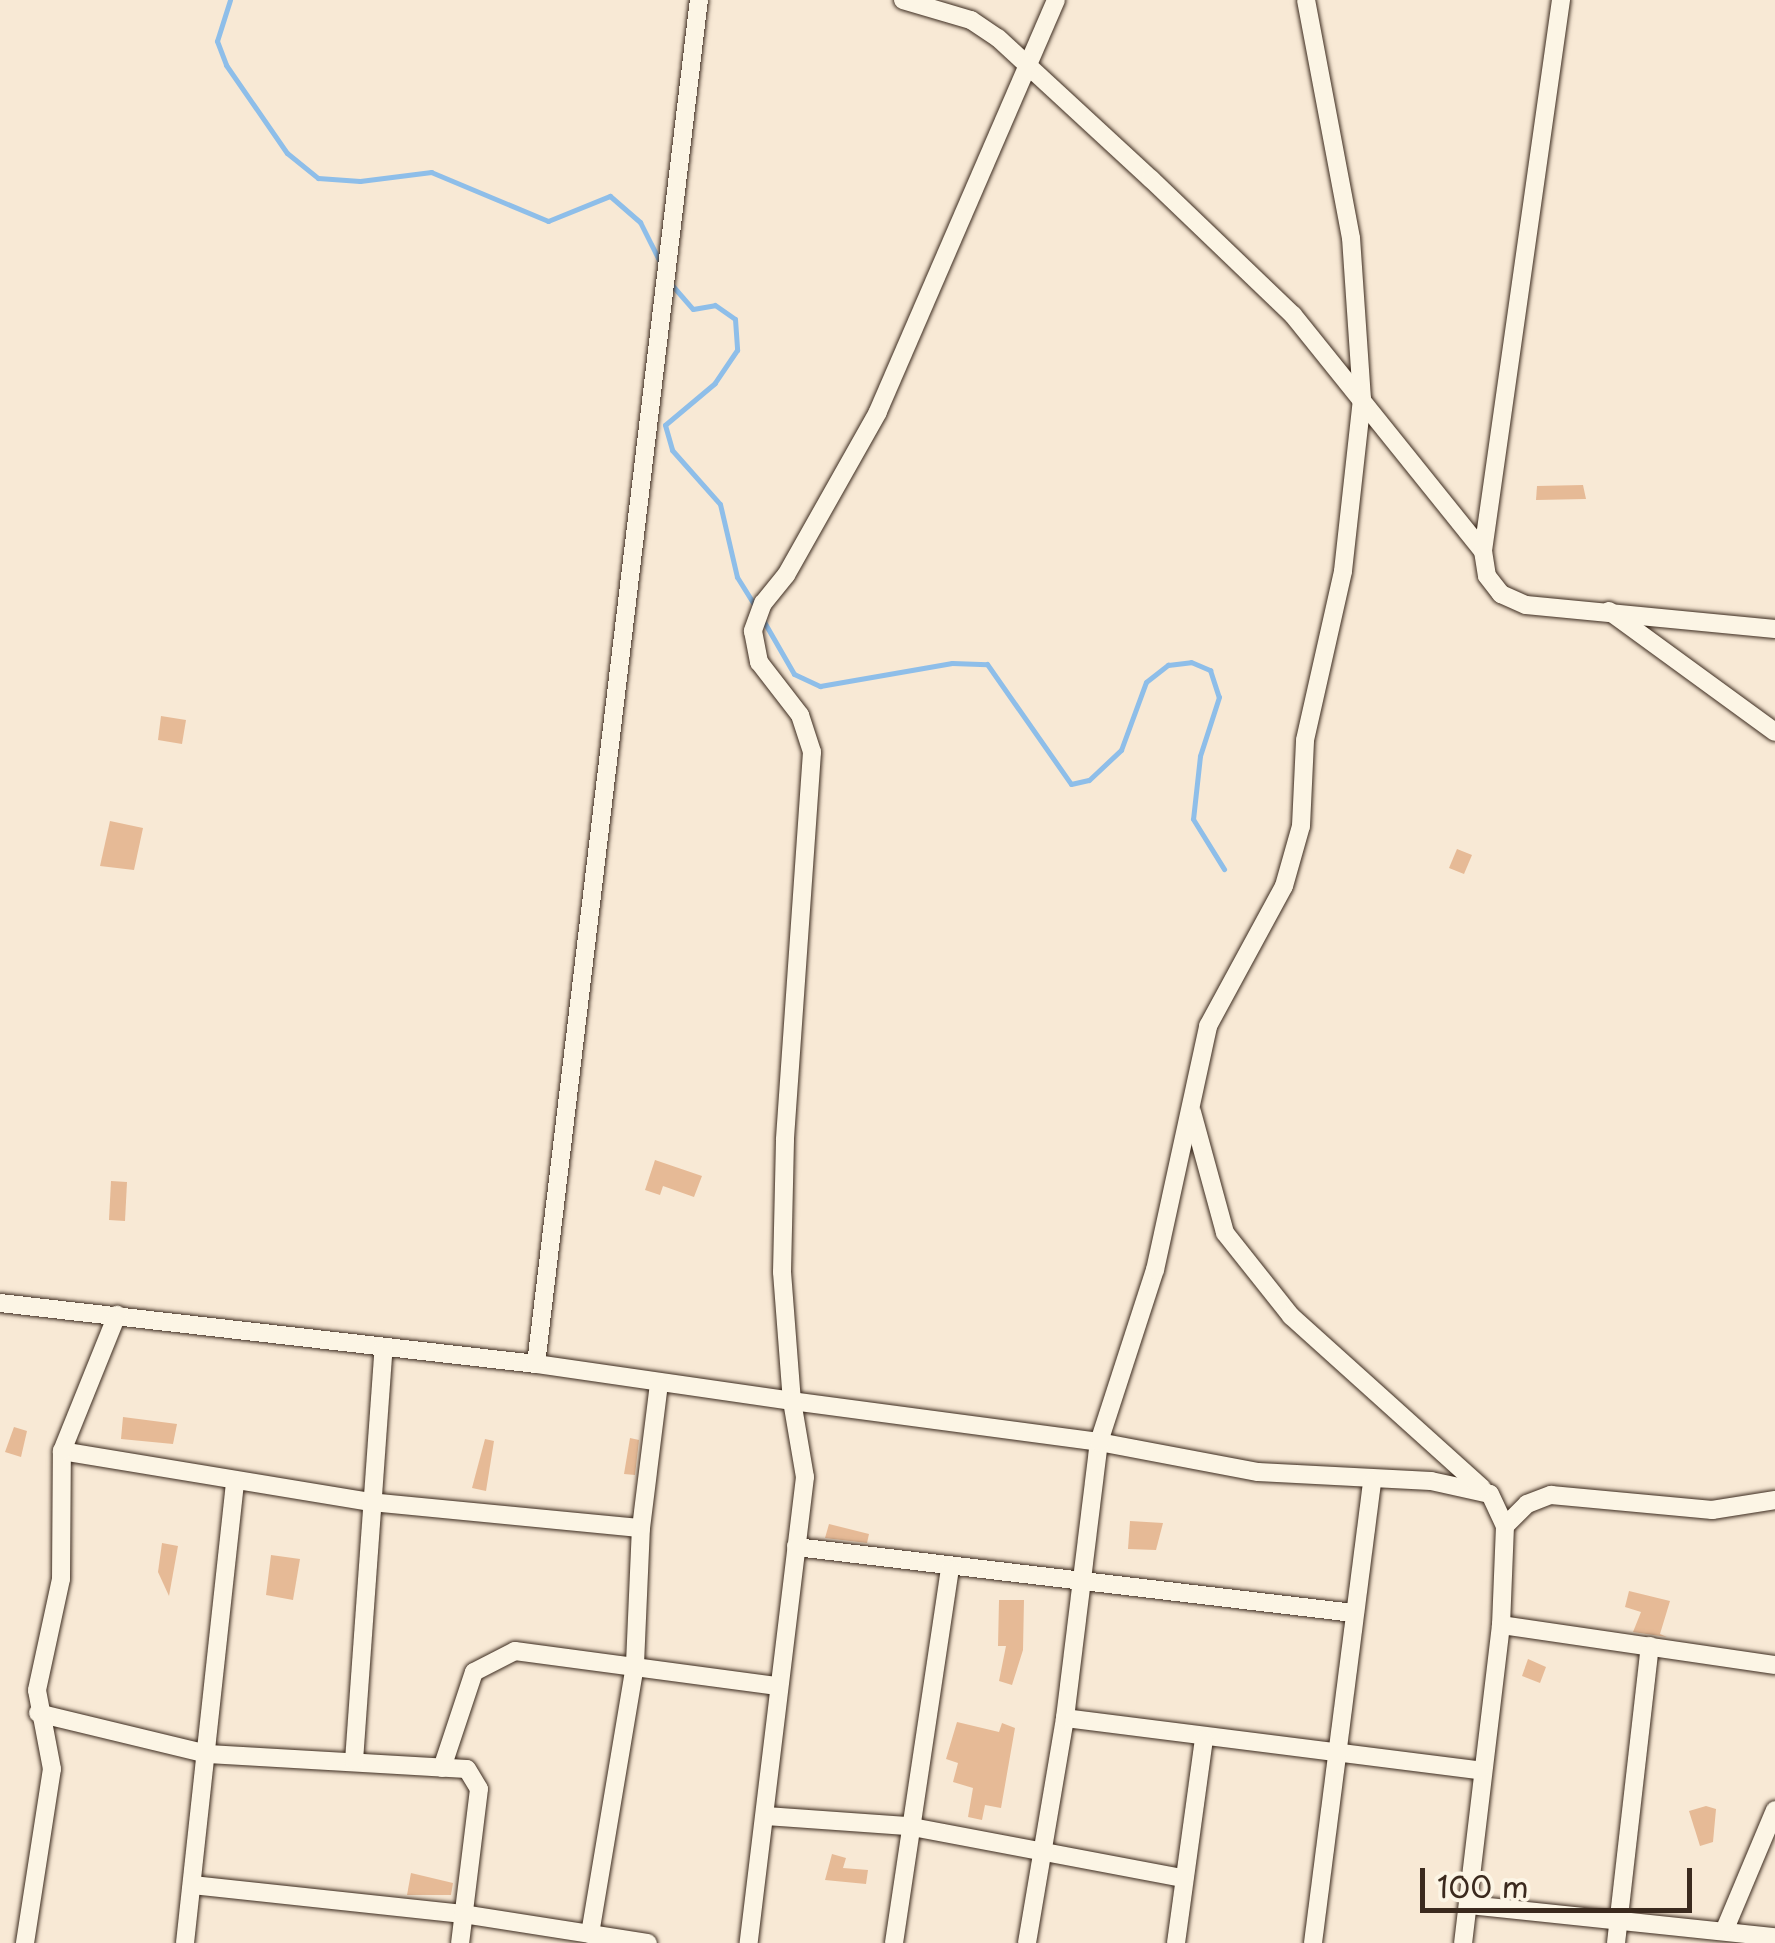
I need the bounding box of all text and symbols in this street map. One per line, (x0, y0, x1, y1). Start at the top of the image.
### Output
scale bar (1425, 1848, 1698, 1910)
text: 100 m (1437, 1863, 1529, 1908)

